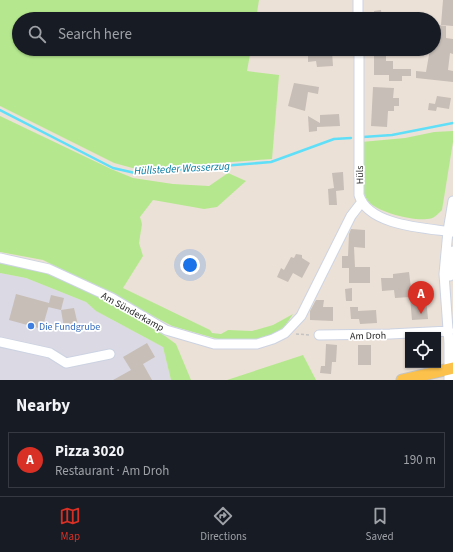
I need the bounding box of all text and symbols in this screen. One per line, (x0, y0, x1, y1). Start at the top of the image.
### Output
search box (12, 12, 441, 56)
icon: search (26, 23, 48, 45)
text: Search here (58, 24, 132, 45)
water label: Hüllsteder Wasserzug (134, 158, 231, 179)
street label: Hüls (353, 166, 367, 184)
your location (180, 255, 200, 275)
pin: A (408, 281, 434, 314)
street label: Am Sünderkamp (99, 289, 167, 335)
place label: Die Fundgrube (39, 320, 100, 334)
marker: Die Fundgrube (26, 321, 36, 331)
street label: Am Droh (350, 329, 386, 343)
map controls (405, 332, 441, 368)
button: locate (405, 332, 441, 368)
text: Nearby (16, 394, 70, 418)
text: Pizza 3020 (55, 441, 124, 462)
text: A (26, 451, 34, 469)
text: 190 m (403, 451, 436, 469)
text: Restaurant · Am Droh (55, 462, 169, 480)
tab: Map (59, 505, 81, 544)
tab: Directions (200, 505, 247, 544)
tab: Saved (366, 505, 394, 544)

